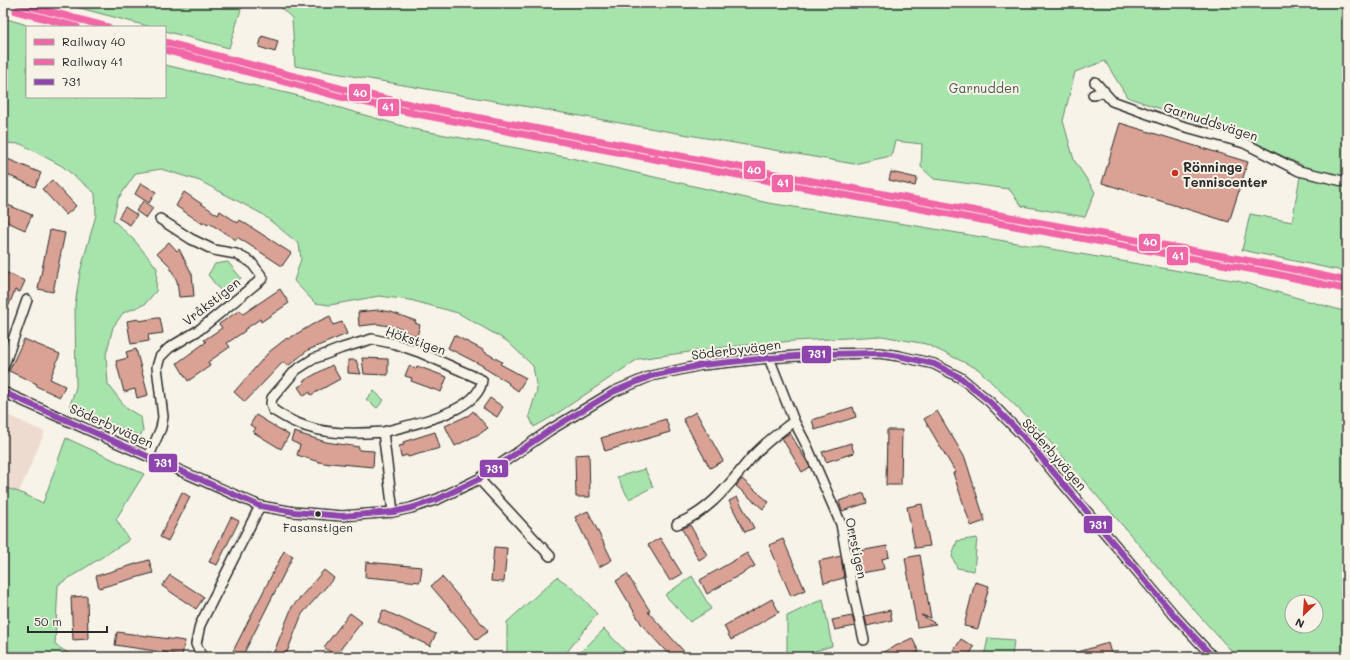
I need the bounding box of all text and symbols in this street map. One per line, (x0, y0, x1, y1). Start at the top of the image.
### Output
legend (26, 26, 166, 98)
text: Railway 40 (62, 33, 126, 49)
text: Railway 41 (62, 53, 123, 69)
text: 731 (62, 73, 81, 89)
park label: Garnudden (949, 79, 1019, 96)
line badge: 40 (348, 83, 371, 102)
text: 40 (353, 85, 367, 100)
line badge: 41 (377, 98, 400, 117)
street label: Garnuddsvägen (1161, 98, 1261, 144)
text: 41 (382, 99, 394, 114)
place label: Rönninge Tenniscenter (1183, 158, 1268, 190)
line badge: 40 (743, 160, 766, 180)
text: 40 (747, 162, 761, 177)
marker: Rönninge Tenniscenter (1170, 168, 1180, 178)
line badge: 41 (771, 174, 794, 193)
text: 41 (777, 175, 789, 190)
line badge: 40 (1138, 233, 1161, 252)
text: 40 (1143, 234, 1157, 249)
line badge: 41 (1166, 246, 1189, 266)
text: 41 (1172, 248, 1184, 263)
street label: Vråkstigen (179, 273, 243, 329)
street label: Hökstigen (384, 322, 448, 358)
street label: Söderbyvägen (690, 335, 782, 363)
line badge: 731 (801, 345, 832, 364)
text: 731 (808, 346, 826, 361)
street label: Söderbyvägen (67, 399, 157, 451)
street label: Söderbyvägen (1019, 414, 1091, 494)
line badge: 731 (148, 453, 178, 473)
text: 731 (154, 455, 172, 470)
line badge: 731 (479, 459, 509, 478)
text: 731 (485, 461, 503, 476)
marker: Fasanstigen (313, 509, 323, 519)
line badge: 731 (1083, 515, 1113, 534)
street label: Orrstigen (842, 516, 872, 580)
text: 731 (1089, 517, 1107, 532)
place label: Fasanstigen (283, 519, 353, 535)
north arrow (1284, 594, 1324, 634)
scale bar (28, 608, 107, 634)
text: 50 m (34, 613, 62, 629)
text: N (1293, 615, 1307, 632)

